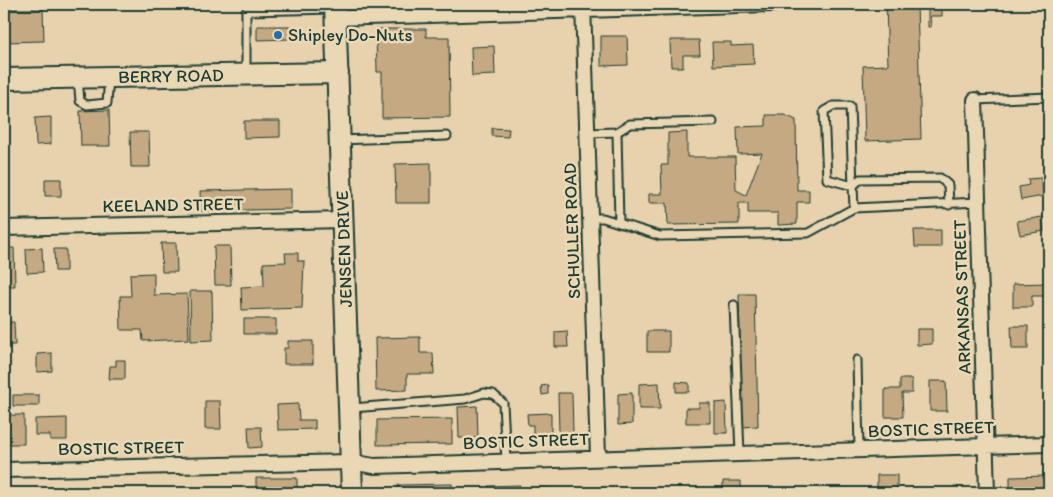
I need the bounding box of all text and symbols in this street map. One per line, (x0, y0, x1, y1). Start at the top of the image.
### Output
place label: Shipley Do-Nuts (288, 24, 413, 46)
marker: Shipley Do-Nuts (272, 29, 284, 41)
street label: BERRY ROAD (118, 64, 224, 88)
street label: SCHULLER ROAD (559, 163, 585, 299)
street label: JENSEN DRIVE (331, 190, 357, 308)
street label: KEELAND STREET (102, 193, 244, 217)
street label: ARKANSAS STREET (948, 219, 976, 375)
street label: BOSTIC STREET (868, 416, 994, 442)
street label: BOSTIC STREET (463, 428, 589, 454)
street label: BOSTIC STREET (58, 436, 184, 460)

